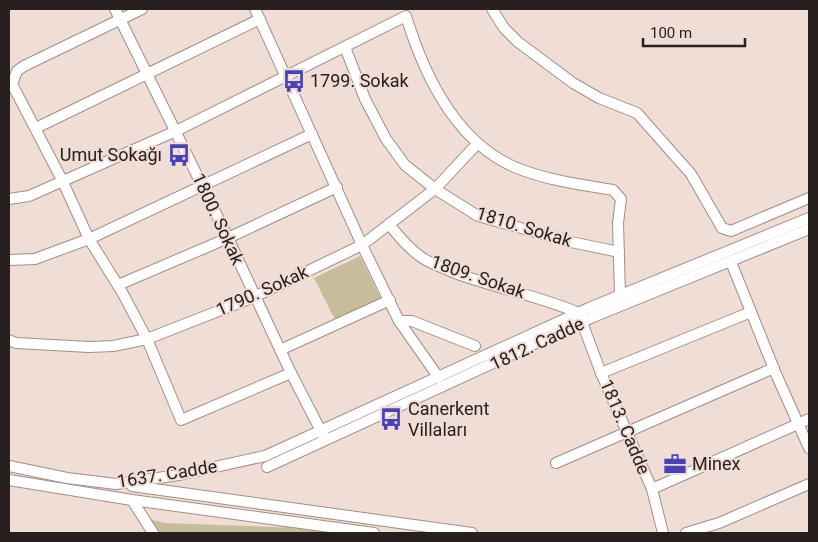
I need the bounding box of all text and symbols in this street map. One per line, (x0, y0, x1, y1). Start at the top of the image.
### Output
scale bar (643, 15, 746, 47)
text: 100 m (650, 24, 692, 42)
bus stop icon: 1799. Sokak (281, 68, 307, 94)
place label: 1799. Sokak (310, 70, 410, 91)
bus stop icon: Umut Sokağı (166, 142, 192, 168)
place label: Umut Sokağı (60, 144, 162, 165)
street label: 1800. Sokak (188, 170, 249, 269)
street label: 1810. Sokak (474, 202, 575, 251)
street label: 1809. Sokak (428, 251, 529, 303)
street label: 1790. Sokak (212, 261, 312, 320)
street label: 1812. Cadde (487, 313, 587, 374)
street label: 1813. Cadde (596, 376, 655, 477)
place label: Canerkent Villaları (408, 398, 490, 440)
bus stop icon: Canerkent Villaları (378, 406, 404, 432)
office icon: Minex (662, 451, 688, 477)
place label: Minex (692, 453, 741, 474)
street label: 1637. Cadde (115, 455, 218, 492)

